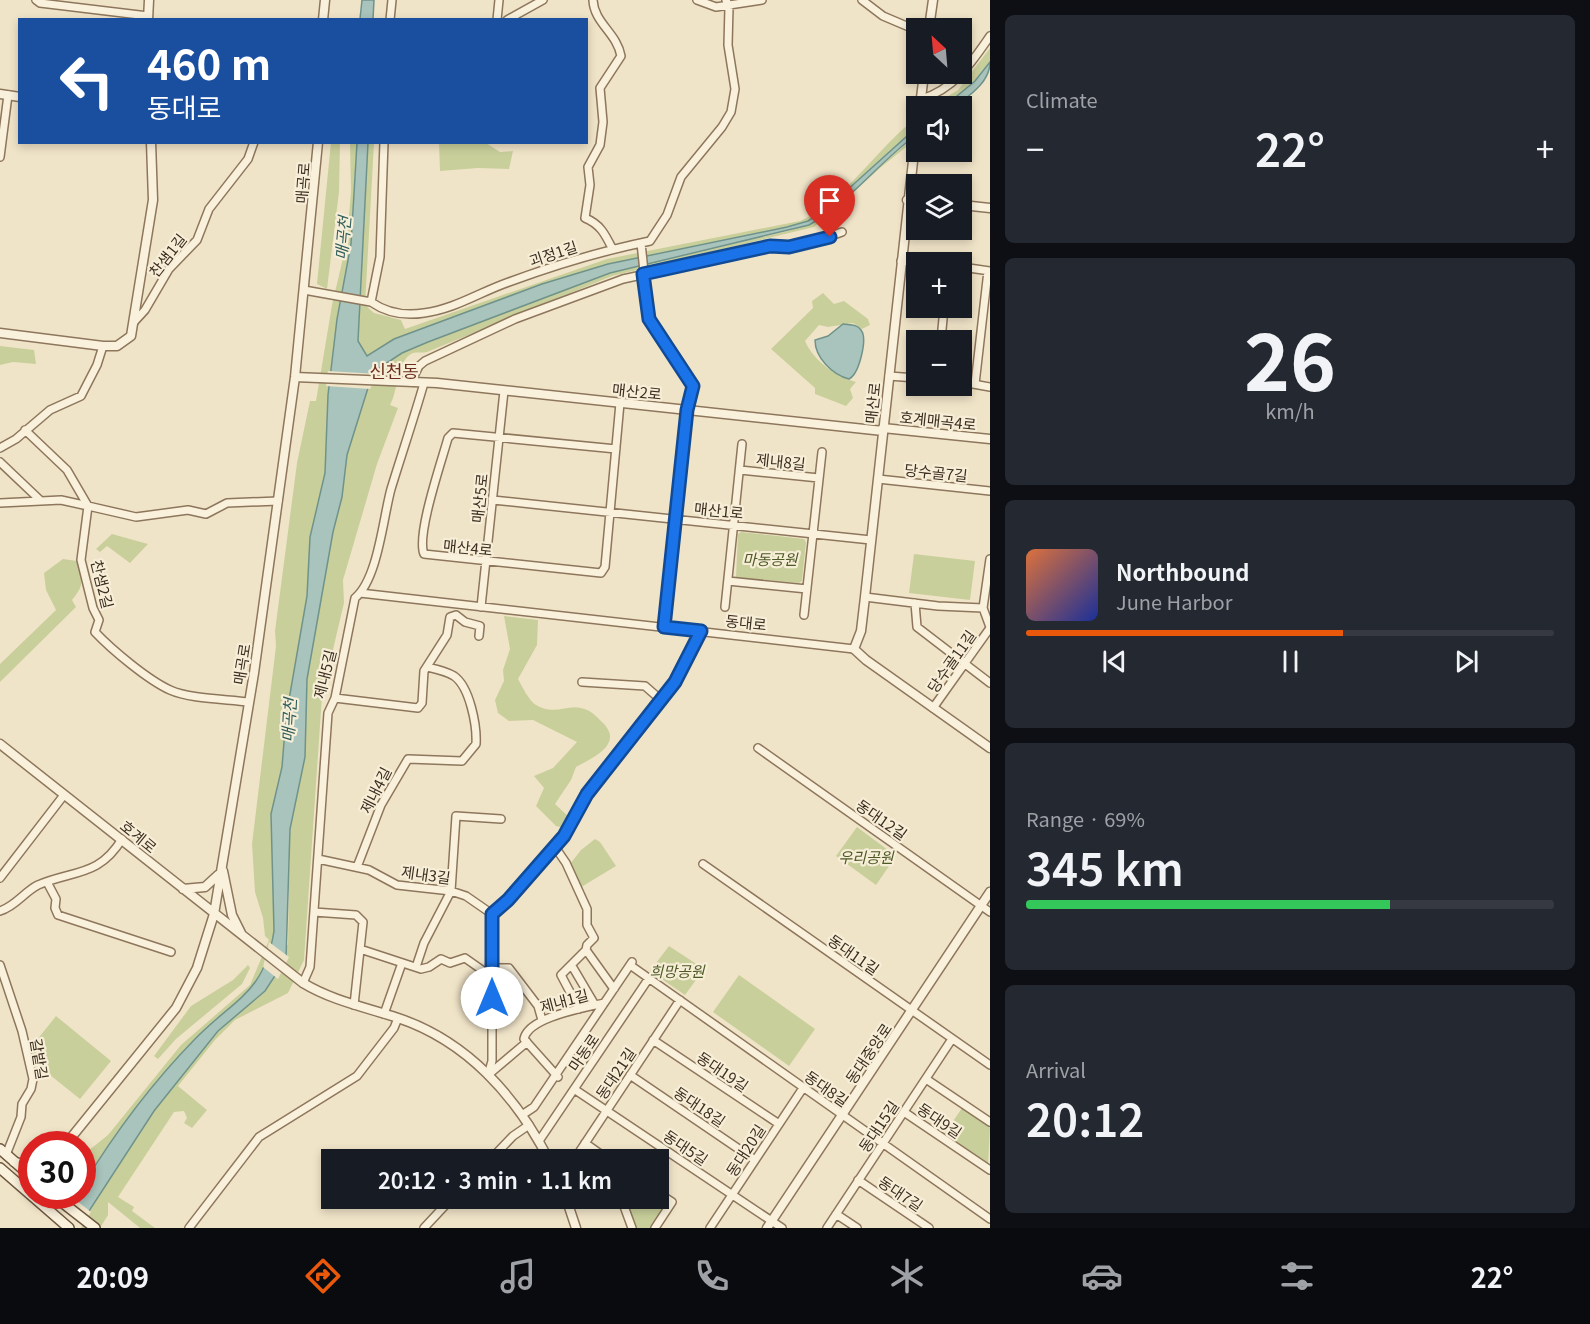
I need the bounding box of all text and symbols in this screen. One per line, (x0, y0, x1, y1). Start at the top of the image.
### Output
north arrow (906, 18, 972, 84)
map controls (906, 18, 972, 396)
text: 460 m (147, 31, 271, 92)
icon: left (48, 42, 126, 120)
text: Climate (1026, 85, 1098, 114)
text: 동대로 (147, 87, 222, 126)
button: sound (906, 96, 972, 162)
text: 22° (1255, 115, 1325, 180)
text: − (1026, 124, 1044, 172)
text: + (1536, 124, 1554, 172)
street label: 매곡로 (290, 162, 314, 204)
button: layers (906, 174, 972, 240)
pin (804, 175, 855, 237)
icon: arrive (813, 184, 846, 217)
water label: 매곡천 (328, 213, 356, 261)
street label: 찬샘1길 (143, 229, 191, 281)
street label: 괴정1길 (526, 235, 580, 271)
button: + (906, 252, 972, 318)
text: 26 (1244, 301, 1336, 413)
button: − (906, 330, 972, 396)
district label: 신천동 (369, 357, 419, 383)
street label: 매산2로 (611, 378, 663, 404)
street label: 매산로 (859, 381, 885, 425)
text: km/h (1265, 396, 1315, 425)
street label: 호계매곡4로 (898, 406, 978, 434)
street label: 제내8길 (755, 448, 807, 474)
street label: 당수골7길 (903, 458, 969, 486)
street label: 매산5로 (466, 472, 492, 524)
street label: 매산1로 (693, 497, 745, 523)
street label: 매산4로 (442, 534, 494, 560)
park label: 마동공원 (742, 548, 799, 569)
text: Northbound (1116, 555, 1249, 587)
street label: 찬샘2길 (87, 557, 119, 611)
text: June Harbor (1116, 587, 1232, 616)
street label: 동대로 (724, 609, 768, 635)
street label: 당수골11길 (922, 626, 980, 696)
street label: 매곡로 (227, 642, 255, 686)
icon: previous (1098, 645, 1131, 678)
icon: pause (1274, 645, 1307, 678)
icon: next (1450, 645, 1483, 678)
street label: 제내5길 (308, 647, 340, 701)
water label: 매곡천 (275, 695, 301, 743)
street label: 제내4길 (354, 763, 396, 817)
street label: 동대12길 (852, 794, 912, 844)
text: Range · 69% (1026, 804, 1145, 833)
street label: 호계로 (116, 815, 162, 857)
text: 345 km (1026, 834, 1184, 899)
park label: 우리공원 (838, 846, 895, 867)
street label: 제내3길 (400, 860, 452, 888)
street label: 동대11길 (824, 929, 884, 979)
park label: 희망공원 (649, 960, 706, 981)
position arrow (460, 966, 524, 1030)
street label: 제내1길 (537, 983, 591, 1017)
street label: 동대중앙로 (840, 1019, 896, 1087)
street label: 마동로 (563, 1029, 603, 1075)
street label: 갈밭길 (26, 1037, 54, 1081)
street label: 동대21길 (590, 1043, 640, 1103)
street label: 동대19길 (693, 1046, 753, 1096)
text: Arrival (1026, 1055, 1086, 1084)
street label: 동대8길 (801, 1065, 853, 1111)
street label: 동대18길 (670, 1081, 730, 1131)
text: 20:12 (1026, 1085, 1144, 1150)
street label: 동대15길 (853, 1096, 903, 1156)
street label: 동대9길 (914, 1097, 966, 1143)
street label: 동대20길 (720, 1120, 770, 1180)
street label: 동대5길 (660, 1124, 712, 1170)
speed limit sign: 30 (18, 1131, 96, 1209)
text: 20:12 · 3 min · 1.1 km (378, 1163, 612, 1195)
street label: 동대7길 (875, 1170, 927, 1216)
icon: directions (302, 1255, 344, 1297)
icon: music (497, 1255, 539, 1297)
icon: phone (691, 1255, 733, 1297)
icon: climate (886, 1255, 928, 1297)
icon: car (1081, 1255, 1123, 1297)
icon: filters (1276, 1255, 1318, 1297)
text: 20:09 (76, 1257, 149, 1296)
text: 22° (1471, 1257, 1513, 1296)

